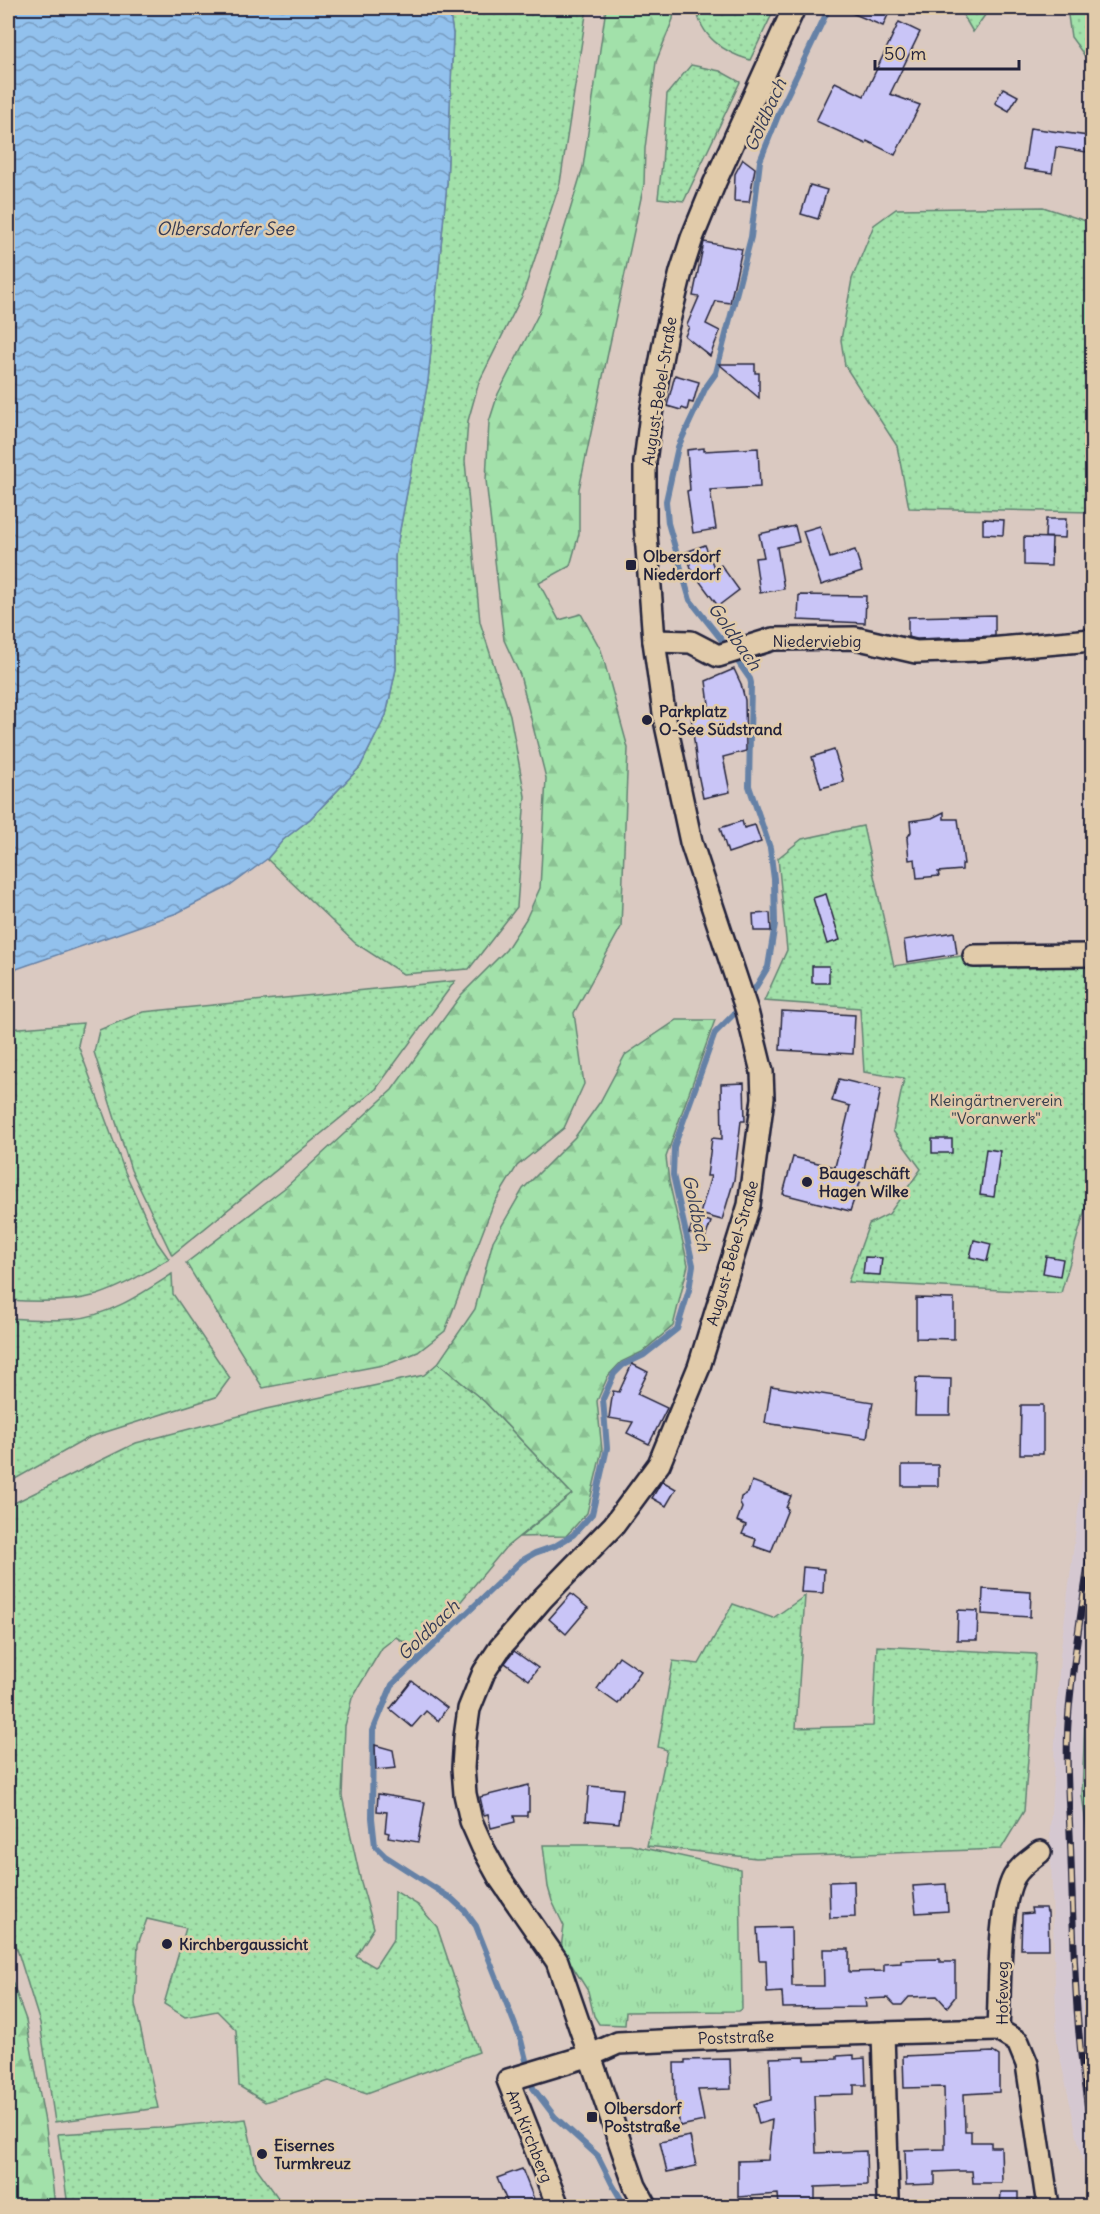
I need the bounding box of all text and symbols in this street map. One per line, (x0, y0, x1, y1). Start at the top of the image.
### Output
scale bar (875, 33, 1019, 71)
text: 50 m (884, 42, 926, 65)
water label: Goldbach (739, 74, 791, 155)
water label: Olbersdorfer See (156, 217, 295, 240)
street label: August-Bebel-Straße (637, 315, 681, 467)
place label: Olbersdorf Niederdorf (643, 546, 721, 584)
marker: Olbersdorf Niederdorf (624, 558, 638, 572)
water label: Goldbach (703, 598, 767, 675)
street label: Niederviebig (773, 631, 861, 651)
place label: Parkplatz O-See Südstrand (659, 701, 783, 739)
marker: Parkplatz O-See Südstrand (640, 713, 654, 727)
park label: Kleingärtnerverein "Voranwerk" (929, 1090, 1063, 1128)
place label: Baugeschäft Hagen Wilke (819, 1163, 910, 1202)
water label: Goldbach (678, 1173, 716, 1254)
marker: Baugeschäft Hagen Wilke (800, 1175, 814, 1189)
street label: August-Bebel-Straße (702, 1178, 762, 1328)
water label: Goldbach (392, 1594, 464, 1665)
place label: Kirchbergaussicht (179, 1934, 309, 1955)
marker: Kirchbergaussicht (160, 1937, 174, 1951)
street label: Hofeweg (992, 1961, 1012, 2025)
street label: Poststraße (697, 2026, 775, 2048)
street label: Am Kirchberg (502, 2087, 558, 2185)
place label: Olbersdorf Poststraße (604, 2098, 682, 2136)
marker: Olbersdorf Poststraße (585, 2110, 599, 2124)
place label: Eisernes Turmkreuz (274, 2135, 351, 2173)
marker: Eisernes Turmkreuz (255, 2147, 269, 2161)

